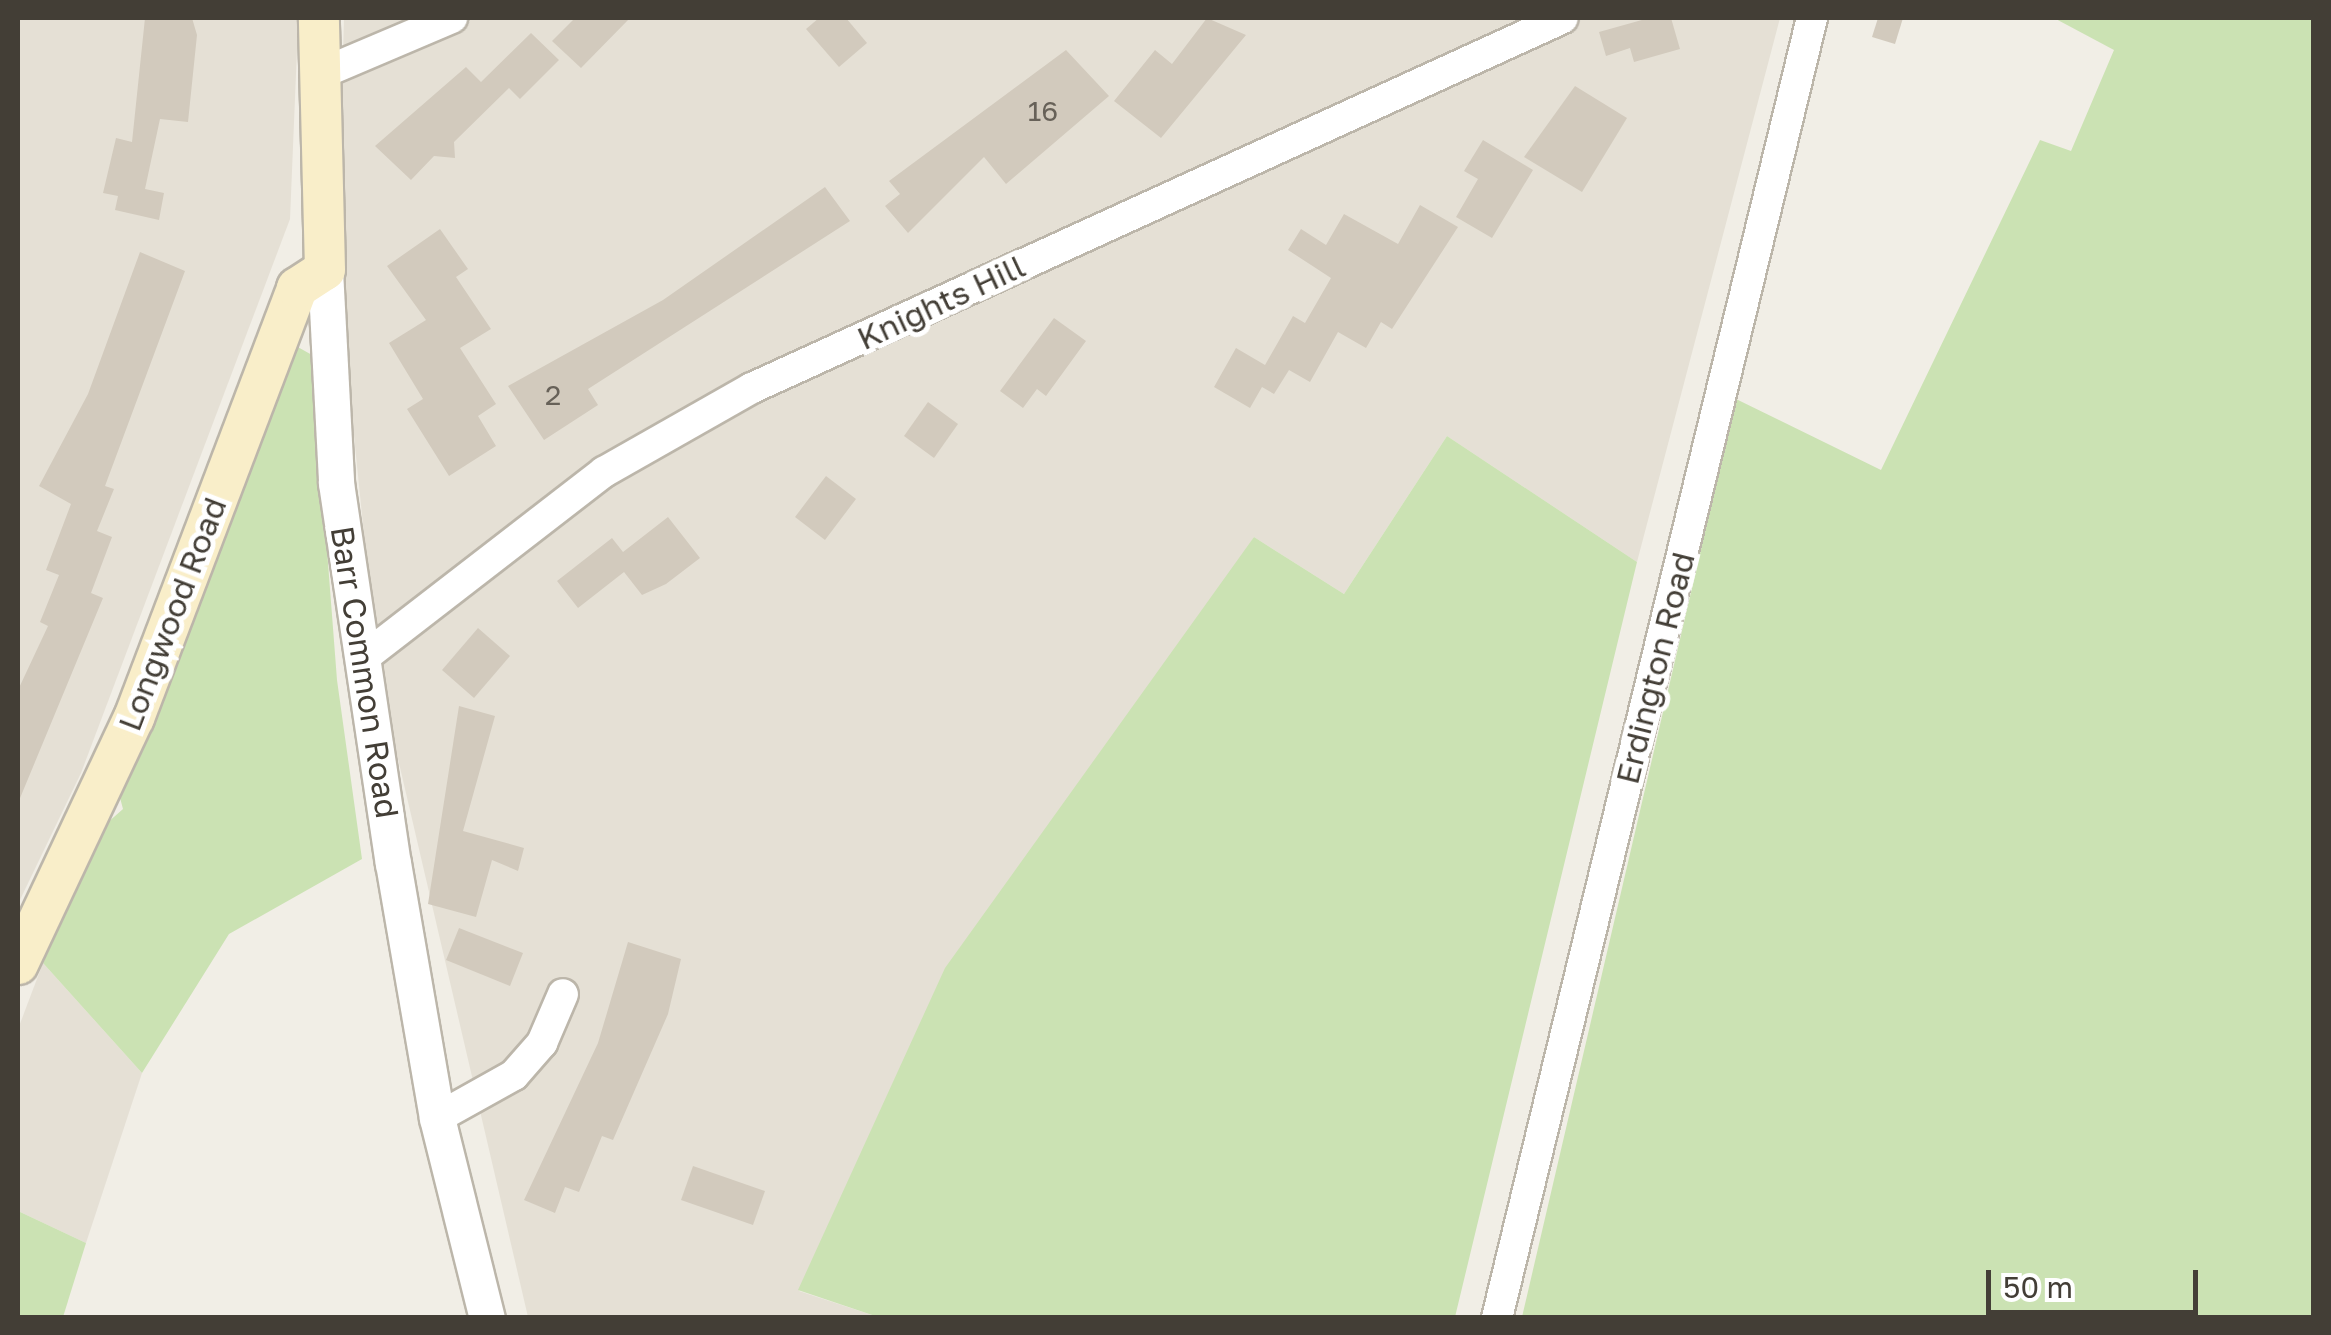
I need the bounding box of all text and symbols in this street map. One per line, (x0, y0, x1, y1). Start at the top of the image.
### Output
house number: 16 (1028, 94, 1058, 128)
street label: Knights Hill (851, 246, 1031, 358)
house number: 2 (545, 378, 561, 412)
street label: Longwood Road (110, 492, 234, 736)
street label: Barr Common Road (323, 523, 407, 821)
street label: Erdington Road (1608, 548, 1702, 788)
scale bar (1991, 1250, 2204, 1312)
text: 50 m (2003, 1269, 2073, 1305)

